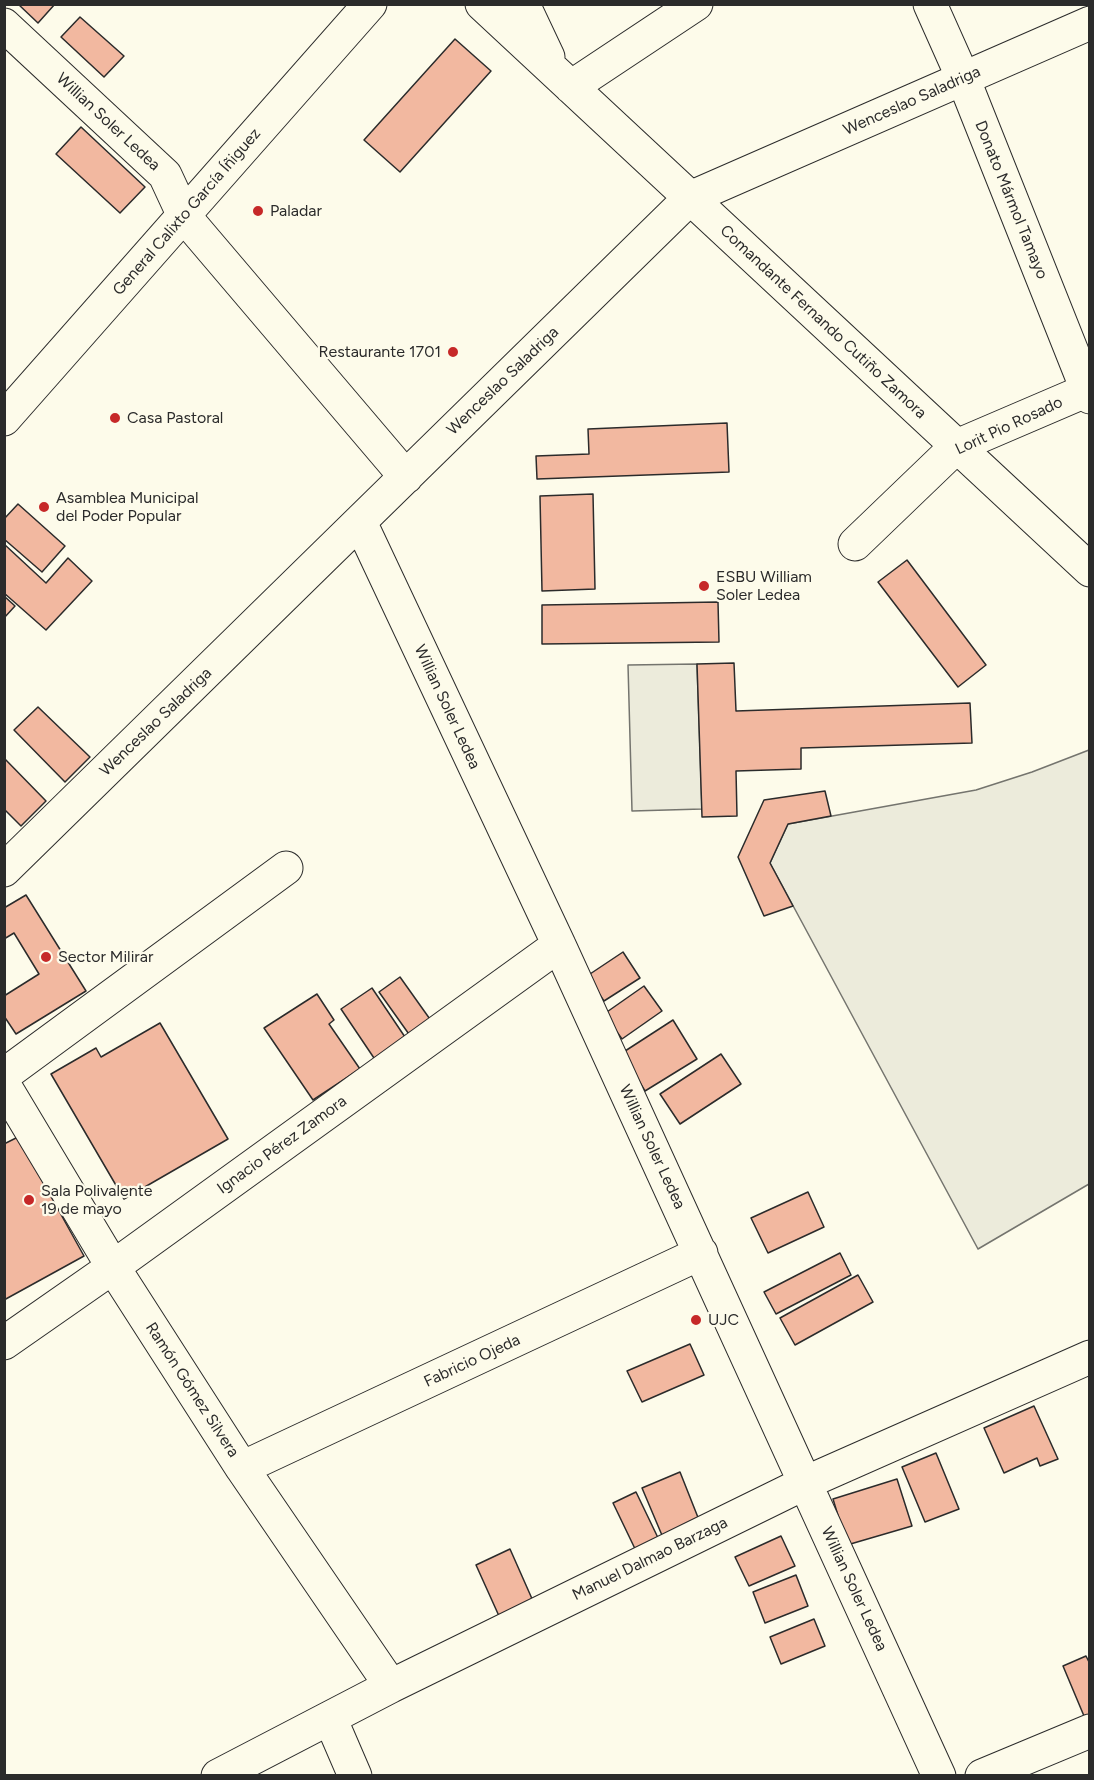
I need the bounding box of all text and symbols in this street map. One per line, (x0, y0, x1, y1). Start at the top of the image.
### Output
street label: Wenceslao Saladriga (841, 62, 983, 140)
street label: Willian Soler Ledea (52, 69, 164, 175)
street label: Donato Mármol Tamayo (970, 118, 1052, 282)
street label: General Calixto García Íñiguez (109, 124, 265, 300)
place label: Paladar (270, 201, 322, 221)
marker: Paladar (251, 204, 265, 218)
street label: Comandante Fernando Cutiño Zamora (716, 221, 930, 423)
street label: Wenceslao Saladriga (443, 323, 563, 439)
place label: Restaurante 1701 (318, 342, 441, 362)
marker: Restaurante 1701 (446, 345, 460, 359)
street label: Lorit Pio Rosado (952, 393, 1066, 459)
place label: Casa Pastoral (127, 408, 223, 428)
marker: Casa Pastoral (108, 411, 122, 425)
place label: Asamblea Municipal del Poder Popular (56, 488, 198, 526)
marker: Asamblea Municipal del Poder Popular (37, 500, 51, 514)
place label: ESBU William Soler Ledea (716, 567, 812, 605)
marker: ESBU William Soler Ledea (697, 579, 711, 593)
street label: Willian Soler Ledea (410, 642, 484, 772)
street label: Wenceslao Saladriga (96, 664, 216, 780)
place label: Sector Milirar (58, 947, 153, 967)
marker: Sector Milirar (39, 950, 53, 964)
street label: Willian Soler Ledea (615, 1082, 689, 1212)
street label: Ignacio Pérez Zamora (214, 1092, 350, 1198)
place label: Sala Polivalente 19 de mayo (41, 1181, 152, 1219)
marker: Sala Polivalente 19 de mayo (22, 1193, 36, 1207)
place label: UJC (708, 1310, 739, 1330)
marker: UJC (689, 1313, 703, 1327)
street label: Ramón Gómez Silvera (141, 1319, 243, 1461)
street label: Fabricio Ojeda (421, 1330, 523, 1392)
street label: Manuel Dalmao Barzaga (569, 1513, 731, 1605)
street label: Willian Soler Ledea (817, 1524, 891, 1654)

